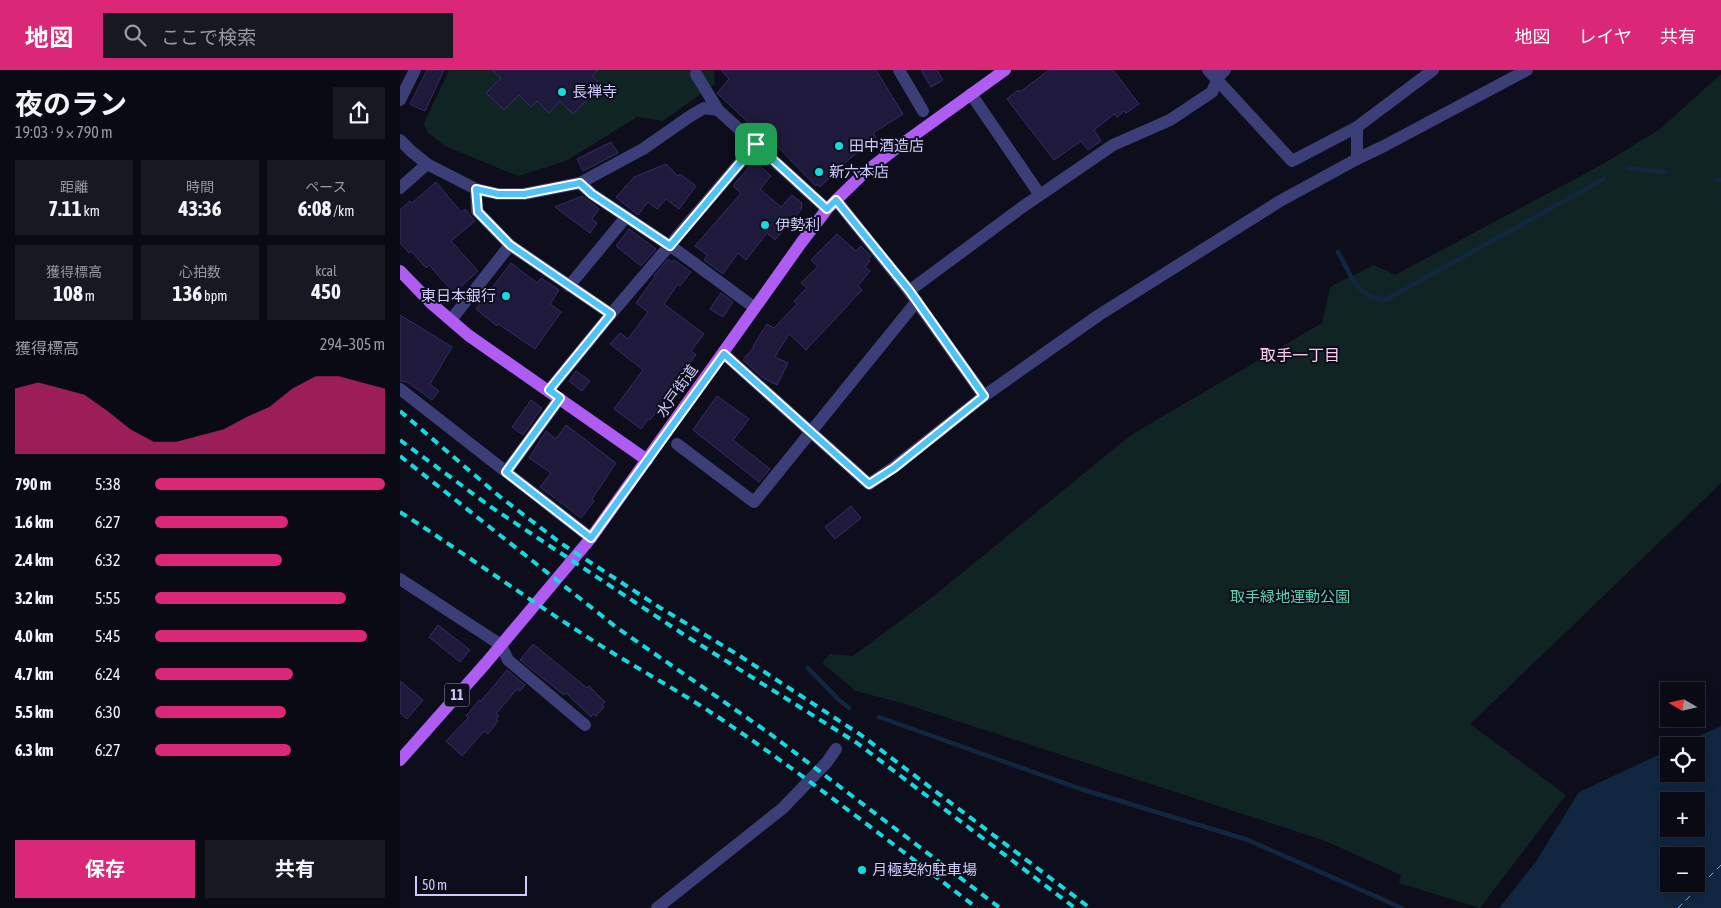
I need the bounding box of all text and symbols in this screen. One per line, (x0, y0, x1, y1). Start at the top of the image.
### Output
search box (103, 13, 453, 58)
icon: search (121, 21, 149, 49)
text: 地図 (25, 24, 73, 51)
text: ここで検索 (161, 26, 256, 48)
text: 地図 (1515, 26, 1551, 47)
text: レイヤ (1579, 26, 1632, 47)
text: 共有 (1660, 26, 1696, 47)
place label: 長禅寺 (572, 83, 617, 100)
marker: 長禅寺 (556, 86, 568, 98)
button: share (333, 87, 385, 139)
text: 夜のラン (15, 88, 127, 120)
text: 19:03 · 9 × 790 m (15, 123, 113, 141)
pin (735, 123, 777, 165)
icon: arrive (742, 130, 770, 158)
place label: 田中酒造店 (849, 137, 924, 154)
marker: 田中酒造店 (833, 140, 845, 152)
place label: 新六本店 (829, 163, 889, 180)
marker: 新六本店 (813, 166, 825, 178)
text: 距離 (60, 179, 88, 195)
text: 時間 (186, 179, 214, 195)
text: ペース (305, 179, 347, 195)
text: 7.11 (48, 196, 82, 220)
text: 43:36 (178, 196, 222, 220)
text: 6:08 (298, 196, 331, 220)
text: km (82, 203, 100, 219)
text: /km (331, 203, 354, 219)
place label: 伊勢利 (775, 216, 820, 233)
marker: 伊勢利 (759, 219, 771, 231)
text: kcal (315, 263, 337, 279)
text: 獲得標高 (46, 264, 102, 280)
text: 心拍数 (179, 264, 221, 280)
text: 450 (311, 279, 341, 303)
text: 108 (53, 281, 83, 305)
text: 136 (173, 281, 202, 305)
place label: 東日本銀行 (421, 287, 496, 304)
text: m (83, 288, 95, 304)
text: bpm (202, 288, 227, 304)
marker: 東日本銀行 (500, 290, 512, 302)
text: 294–305 m (320, 335, 385, 353)
text: 獲得標高 (15, 339, 79, 357)
district label: 取手一丁目 (1260, 346, 1340, 364)
street label: 水戸街道 (652, 361, 701, 420)
text: 790 m (15, 475, 51, 493)
text: 5:38 (95, 475, 120, 493)
text: 1.6 km (15, 513, 54, 531)
text: 6:27 (95, 513, 120, 531)
text: 2.4 km (15, 551, 54, 569)
text: 6:32 (95, 551, 120, 569)
park label: 取手緑地運動公園 (1230, 588, 1350, 605)
text: 3.2 km (15, 589, 54, 607)
text: 5:55 (95, 589, 120, 607)
text: 4.0 km (15, 627, 54, 645)
text: 5:45 (95, 627, 120, 645)
text: 4.7 km (15, 665, 54, 683)
text: 6:24 (95, 665, 120, 683)
north arrow (1660, 682, 1705, 728)
map controls (1660, 682, 1705, 892)
road number: 11 (444, 684, 470, 706)
text: 5.5 km (15, 703, 54, 721)
text: 6:30 (95, 703, 120, 721)
button: locate (1660, 737, 1705, 782)
text: 6.3 km (15, 741, 54, 759)
text: 6:27 (95, 741, 120, 759)
button: + (1660, 792, 1705, 837)
button: 保存 (15, 840, 195, 898)
button: 共有 (205, 840, 385, 898)
button: − (1660, 847, 1705, 892)
place label: 月極契約駐車場 (872, 861, 977, 878)
marker: 月極契約駐車場 (856, 864, 868, 876)
scale bar (415, 873, 528, 896)
text: 50 m (422, 877, 447, 893)

